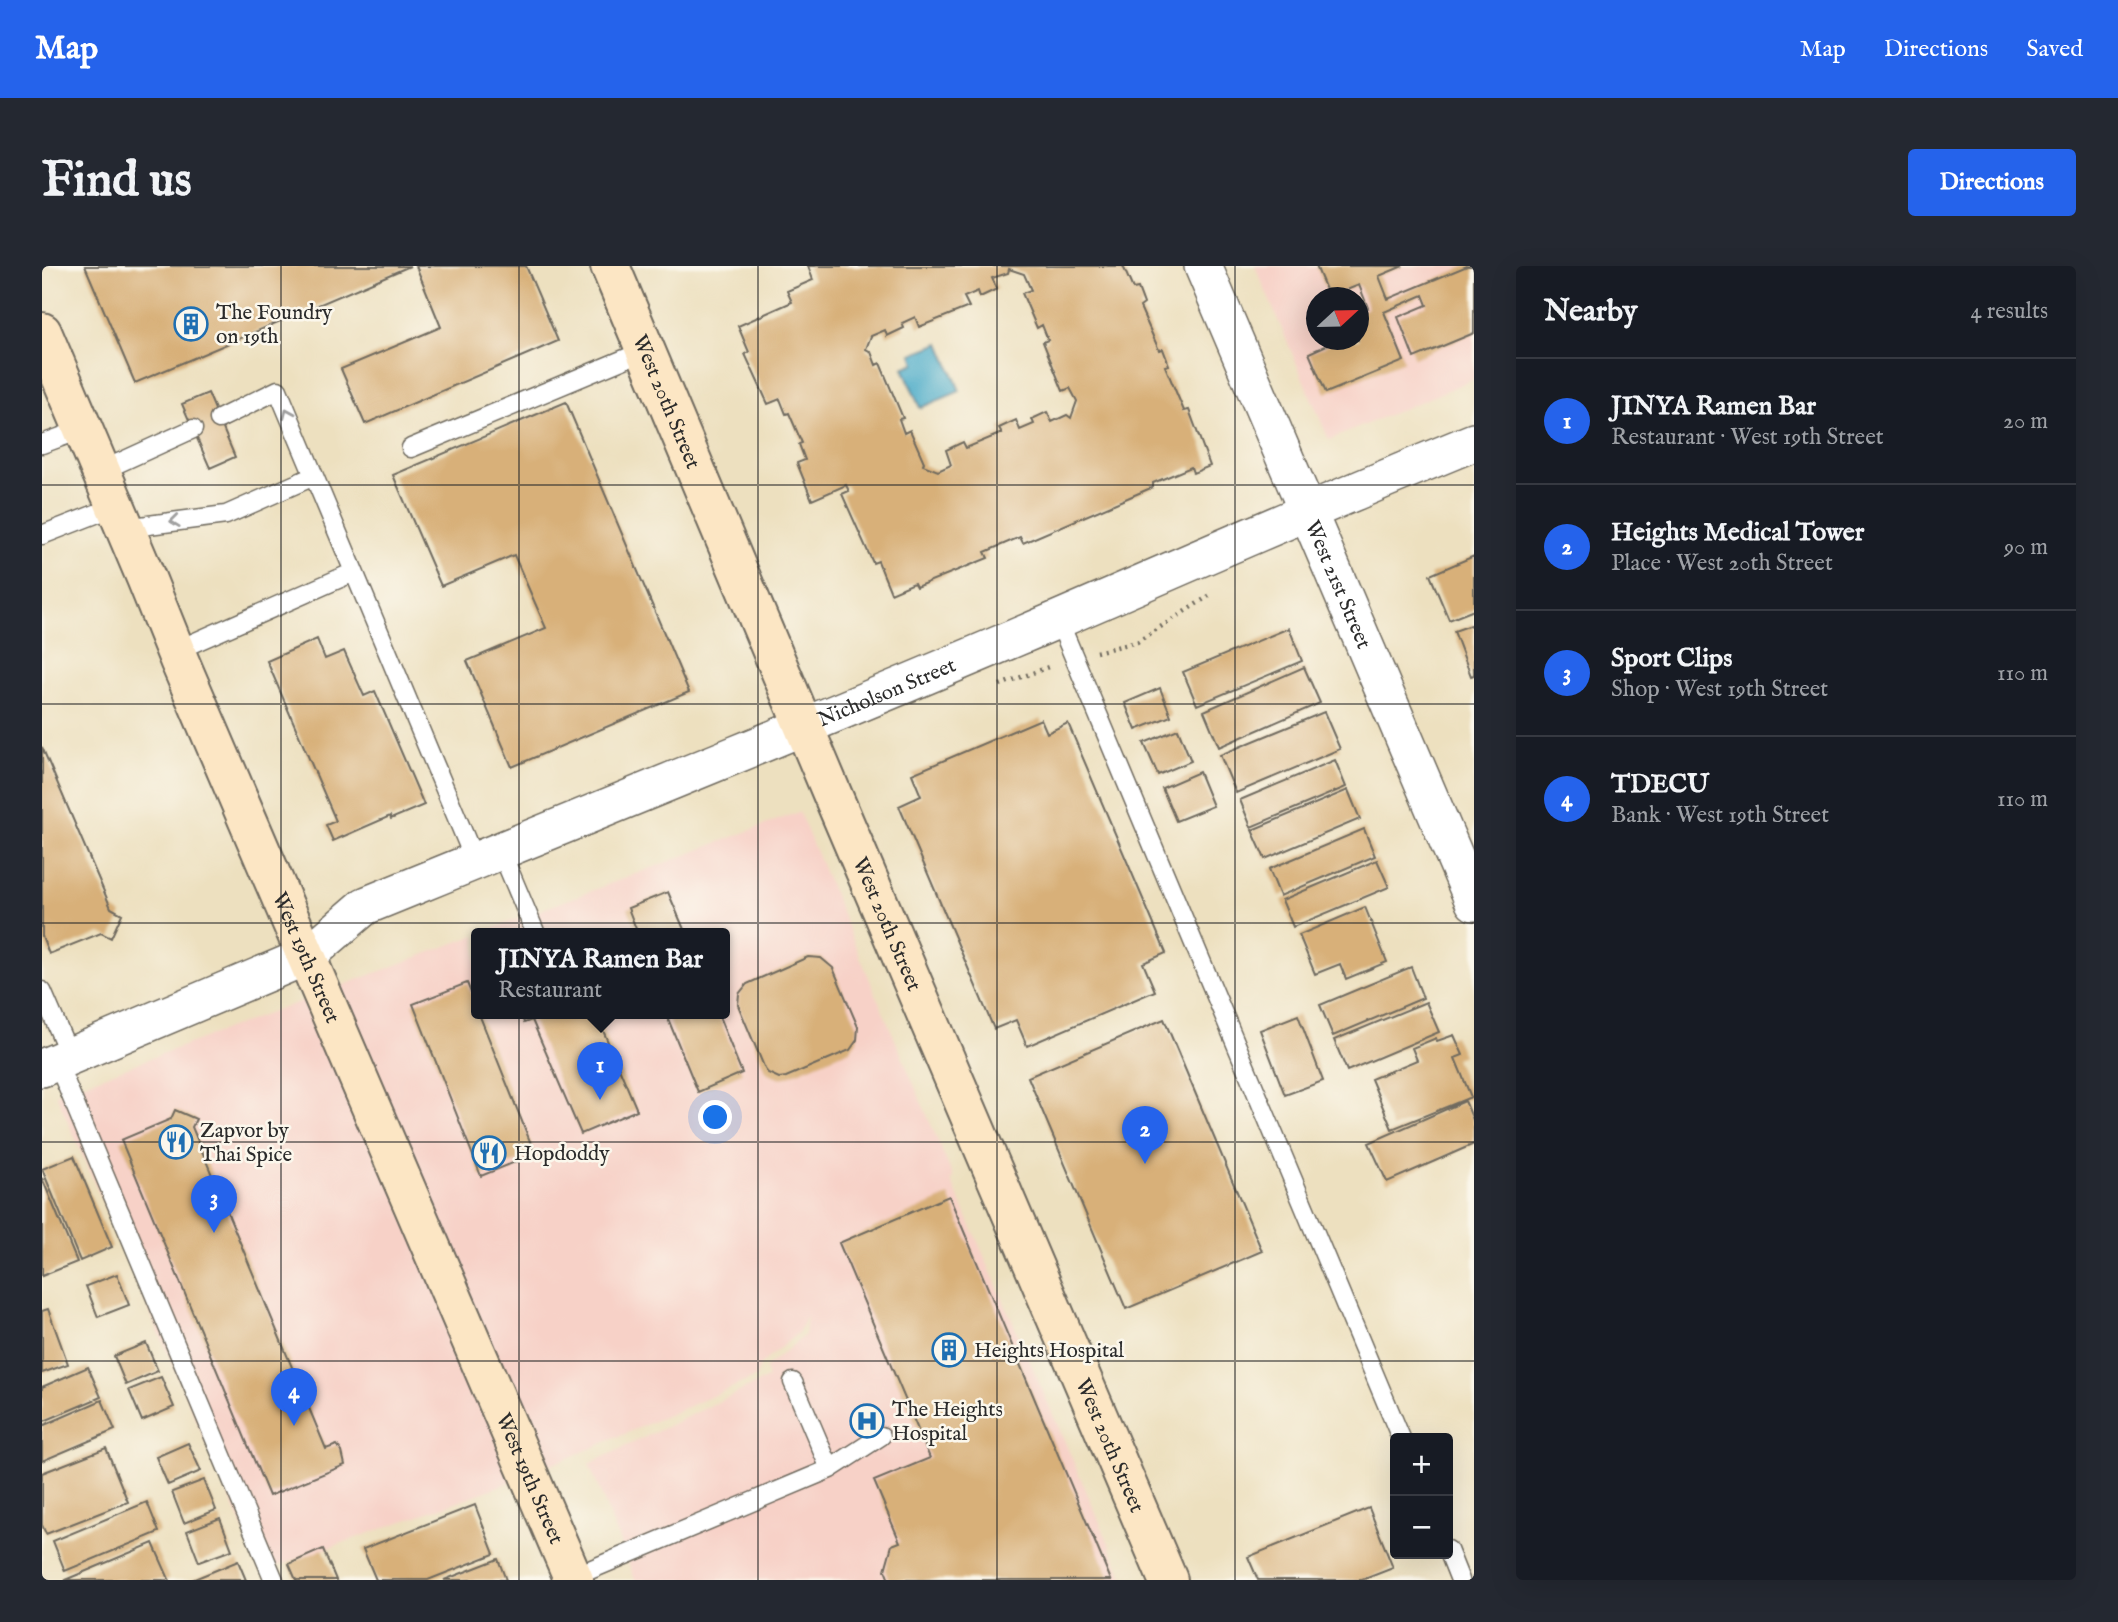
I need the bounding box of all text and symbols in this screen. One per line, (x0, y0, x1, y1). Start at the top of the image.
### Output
text: Map (35, 28, 98, 70)
text: Map (1800, 34, 1846, 65)
text: Directions (1884, 34, 1988, 65)
text: Saved (2026, 34, 2083, 65)
button: Directions (1908, 149, 2076, 216)
text: Find us (42, 151, 192, 213)
north arrow (1306, 287, 1369, 350)
text: Nearby (1544, 293, 1637, 331)
text: 4 results (1970, 297, 2048, 326)
place label: The Foundry on 19th (216, 300, 333, 351)
building icon: The Foundry on 19th (172, 305, 210, 343)
street label: West 20th Street (625, 331, 706, 473)
text: JINYA Ramen Bar (1611, 390, 1816, 423)
text: 1 (1563, 407, 1571, 436)
text: 20 m (2003, 407, 2048, 436)
one-way arrow (282, 408, 296, 420)
text: Restaurant · West 19th Street (1611, 423, 1884, 452)
one-way arrow (169, 513, 181, 528)
text: Heights Medical Tower (1611, 516, 1864, 549)
street label: West 21st Street (1298, 517, 1377, 653)
text: 2 (1562, 533, 1572, 562)
text: 90 m (2004, 533, 2048, 562)
text: Place · West 20th Street (1611, 549, 1833, 578)
text: Sport Clips (1611, 642, 1732, 675)
street label: Nicholson Street (814, 652, 960, 734)
text: 3 (1563, 659, 1571, 688)
text: 110 m (1997, 659, 2048, 688)
text: Shop · West 19th Street (1611, 675, 1828, 704)
text: TDECU (1611, 768, 1709, 801)
text: 4 (1561, 785, 1573, 814)
text: 110 m (1997, 785, 2048, 814)
text: Bank · West 19th Street (1611, 801, 1829, 830)
street label: West 20th Street (846, 853, 927, 996)
street label: West 19th Street (265, 888, 345, 1028)
popup (471, 928, 730, 1019)
text: JINYA Ramen Bar (498, 943, 703, 976)
text: Restaurant (498, 976, 602, 1005)
pin: 1 (577, 1042, 623, 1100)
your location (698, 1100, 732, 1134)
pin: 2 (1122, 1106, 1168, 1164)
place label: Zapvor by Thai Spice (200, 1118, 292, 1169)
restaurant icon: Zapvor by Thai Spice (157, 1123, 195, 1161)
restaurant icon: Hopdoddy (470, 1134, 508, 1172)
place label: Hopdoddy (514, 1141, 610, 1168)
pin: 3 (191, 1175, 237, 1233)
building icon: Heights Hospital (930, 1331, 968, 1369)
place label: Heights Hospital (974, 1338, 1124, 1365)
pin: 4 (271, 1368, 317, 1426)
street label: West 20th Street (1068, 1375, 1150, 1517)
place label: The Heights Hospital (892, 1397, 1003, 1448)
hospital icon: The Heights Hospital (848, 1402, 886, 1440)
street label: West 19th Street (489, 1409, 569, 1549)
map controls (1390, 1433, 1453, 1559)
button: + (1390, 1433, 1453, 1496)
button: − (1390, 1496, 1453, 1559)

